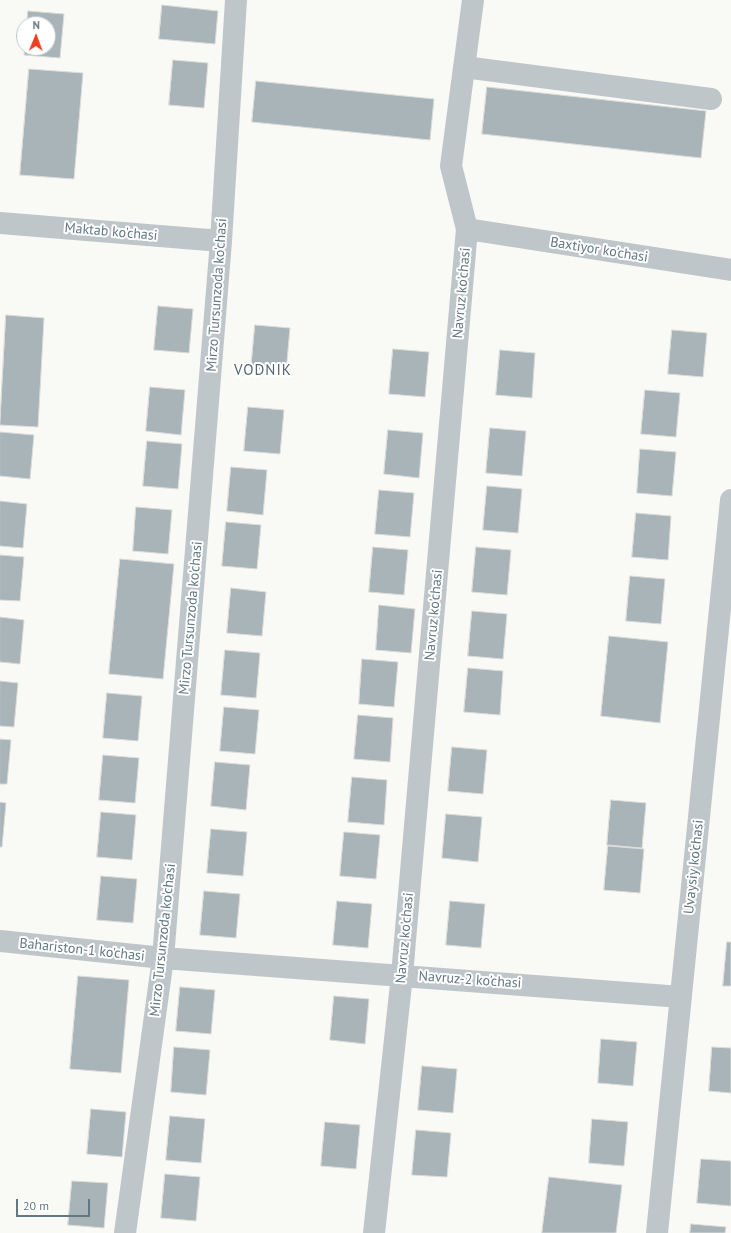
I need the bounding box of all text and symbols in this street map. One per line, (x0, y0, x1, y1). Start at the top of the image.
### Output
north arrow (16, 16, 56, 56)
text: N (32, 18, 40, 32)
street label: Mirzo Tursunzoda ko'chasi (203, 218, 231, 372)
street label: Maktab ko'chasi (64, 220, 158, 244)
street label: Baxtiyor ko'chasi (549, 234, 649, 266)
street label: Navruz ko'chasi (450, 247, 474, 339)
district label: VODNIK (234, 362, 292, 380)
street label: Mirzo Tursunzoda ko'chasi (176, 541, 206, 695)
street label: Navruz ko'chasi (422, 569, 446, 661)
street label: Uvaysiy ko'chasi (681, 819, 707, 915)
street label: Mirzo Tursunzoda ko'chasi (147, 863, 179, 1017)
street label: Navruz ko'chasi (393, 892, 417, 984)
street label: Bahariston-1 ko'chasi (19, 935, 145, 965)
street label: Navruz-2 ko'chasi (418, 968, 522, 992)
scale bar (18, 1191, 92, 1217)
text: 20 m (23, 1198, 49, 1213)

